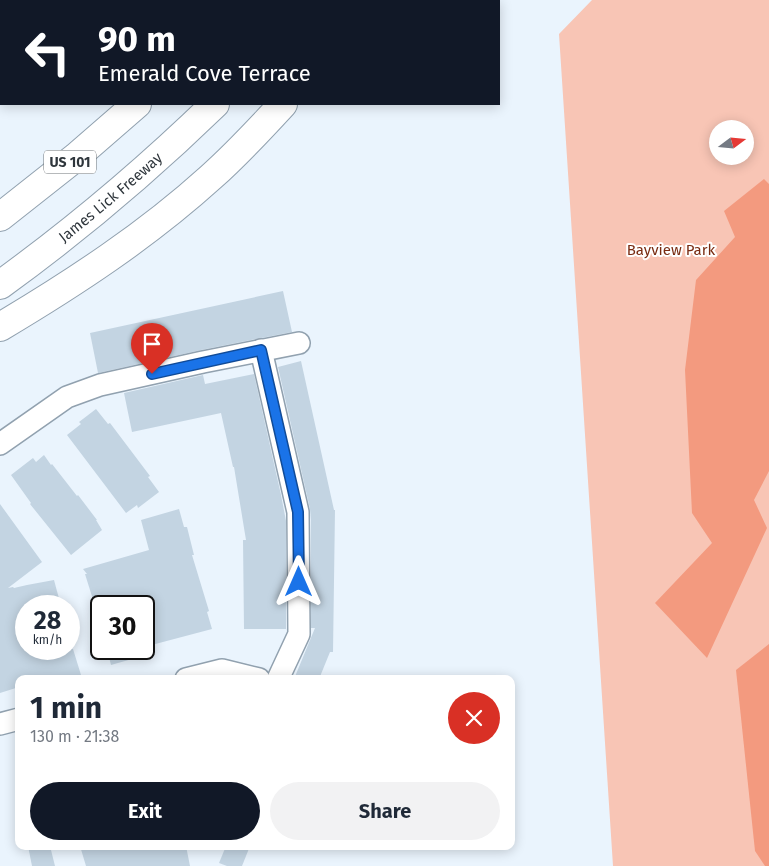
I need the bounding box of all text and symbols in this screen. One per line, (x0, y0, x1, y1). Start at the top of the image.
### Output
text: 90 m (98, 18, 176, 60)
icon: left (15, 20, 80, 85)
text: Emerald Cove Terrace (98, 60, 311, 87)
north arrow (709, 120, 754, 165)
map controls (709, 120, 754, 165)
street label: James Lick Freeway (55, 148, 166, 246)
road number: US 101 (44, 150, 96, 173)
park label: Bayview Park (627, 241, 716, 259)
pin (131, 323, 173, 374)
icon: arrive (138, 330, 166, 358)
position arrow (272, 555, 324, 607)
speed limit sign: 30 (90, 595, 155, 660)
text: 28 (34, 606, 61, 636)
text: km/h (33, 633, 62, 647)
text: 1 min (30, 690, 102, 726)
button: close (448, 692, 500, 744)
text: 130 m · 21:38 (30, 727, 119, 746)
button: Exit (30, 782, 260, 840)
button: Share (270, 782, 500, 840)

